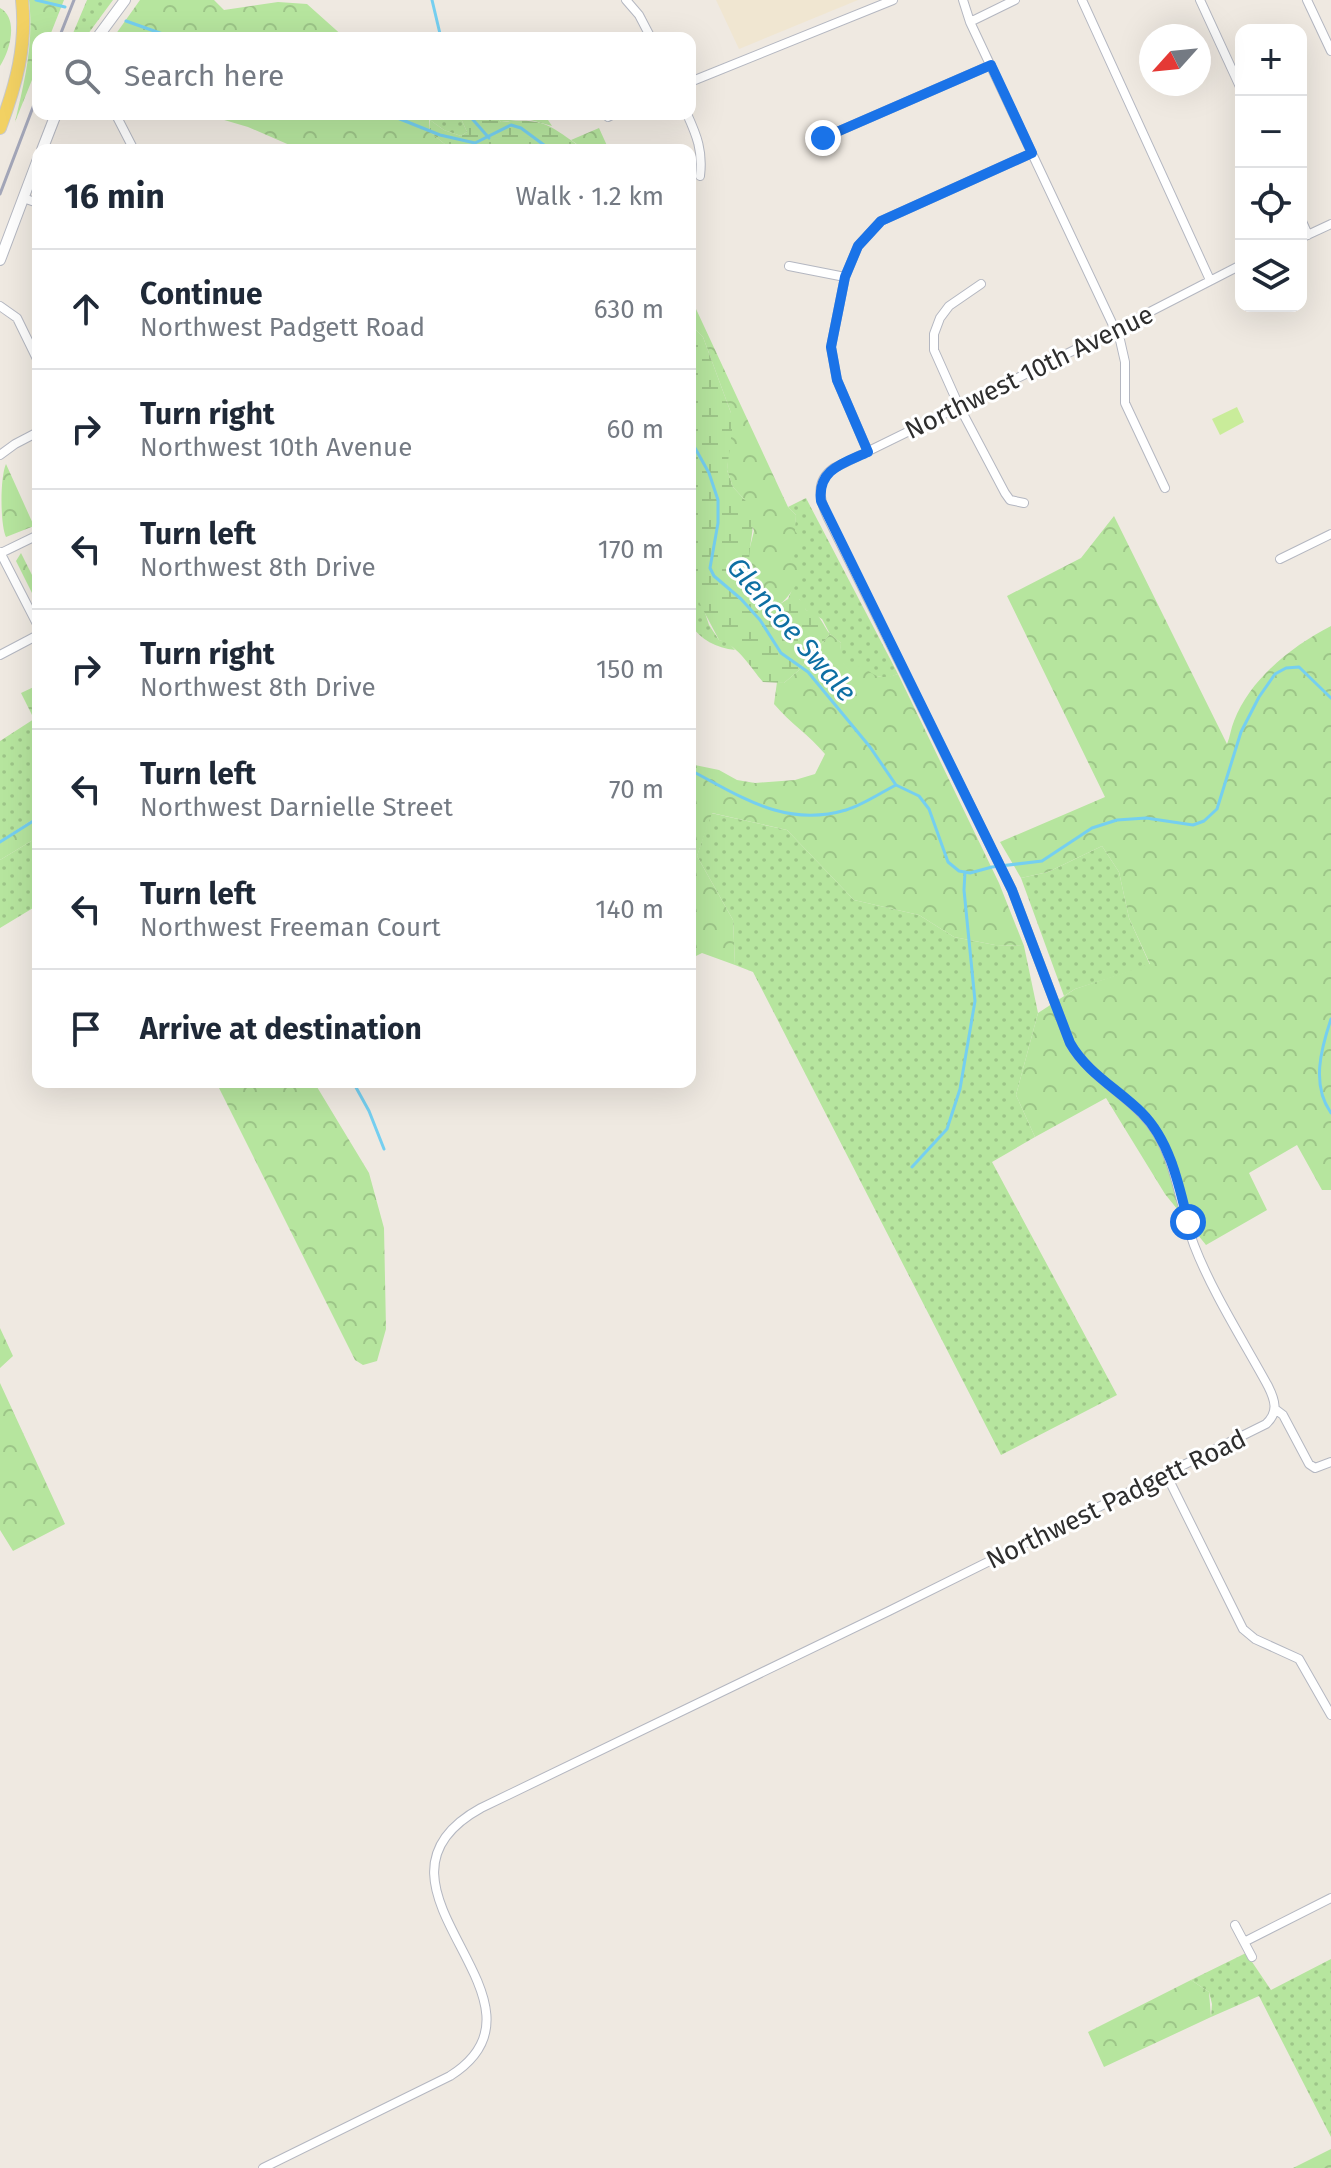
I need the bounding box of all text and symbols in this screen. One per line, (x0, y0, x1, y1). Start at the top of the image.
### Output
north arrow (1139, 24, 1211, 96)
map controls (1235, 24, 1307, 312)
button: + (1235, 24, 1307, 96)
search box (32, 32, 696, 120)
icon: search (60, 54, 104, 98)
text: Search here (124, 58, 284, 94)
button: − (1235, 96, 1307, 168)
route end (805, 120, 841, 156)
button: locate (1235, 168, 1307, 240)
text: 16 min (64, 176, 165, 217)
text: Walk · 1.2 km (516, 181, 664, 212)
button: layers (1235, 240, 1307, 312)
text: Continue (140, 276, 263, 312)
icon: ahead (64, 287, 108, 331)
text: 630 m (594, 294, 664, 325)
street label: Northwest 10th Avenue (900, 299, 1158, 446)
text: Northwest Padgett Road (140, 312, 425, 343)
text: Turn right (140, 396, 275, 432)
icon: right (64, 407, 108, 451)
text: 60 m (606, 414, 664, 445)
text: Northwest 10th Avenue (140, 432, 412, 463)
text: Turn left (140, 516, 256, 552)
icon: left (64, 527, 108, 571)
text: 170 m (598, 534, 664, 565)
water label: Glencoe Swale (720, 551, 863, 708)
text: Northwest 8th Drive (140, 552, 376, 583)
text: Turn right (140, 636, 275, 672)
icon: right (64, 647, 108, 691)
text: 150 m (596, 654, 664, 685)
text: Northwest 8th Drive (140, 672, 376, 703)
text: Turn left (140, 756, 256, 792)
icon: left (64, 767, 108, 811)
text: 70 m (609, 774, 664, 805)
text: Northwest Darnielle Street (140, 792, 453, 823)
text: Turn left (140, 876, 256, 912)
icon: left (64, 887, 108, 931)
text: 140 m (595, 894, 664, 925)
text: Northwest Freeman Court (140, 912, 441, 943)
icon: arrive (64, 1007, 108, 1051)
text: Arrive at destination (140, 1011, 422, 1047)
route start (1170, 1204, 1206, 1240)
street label: Northwest Padgett Road (981, 1423, 1251, 1576)

